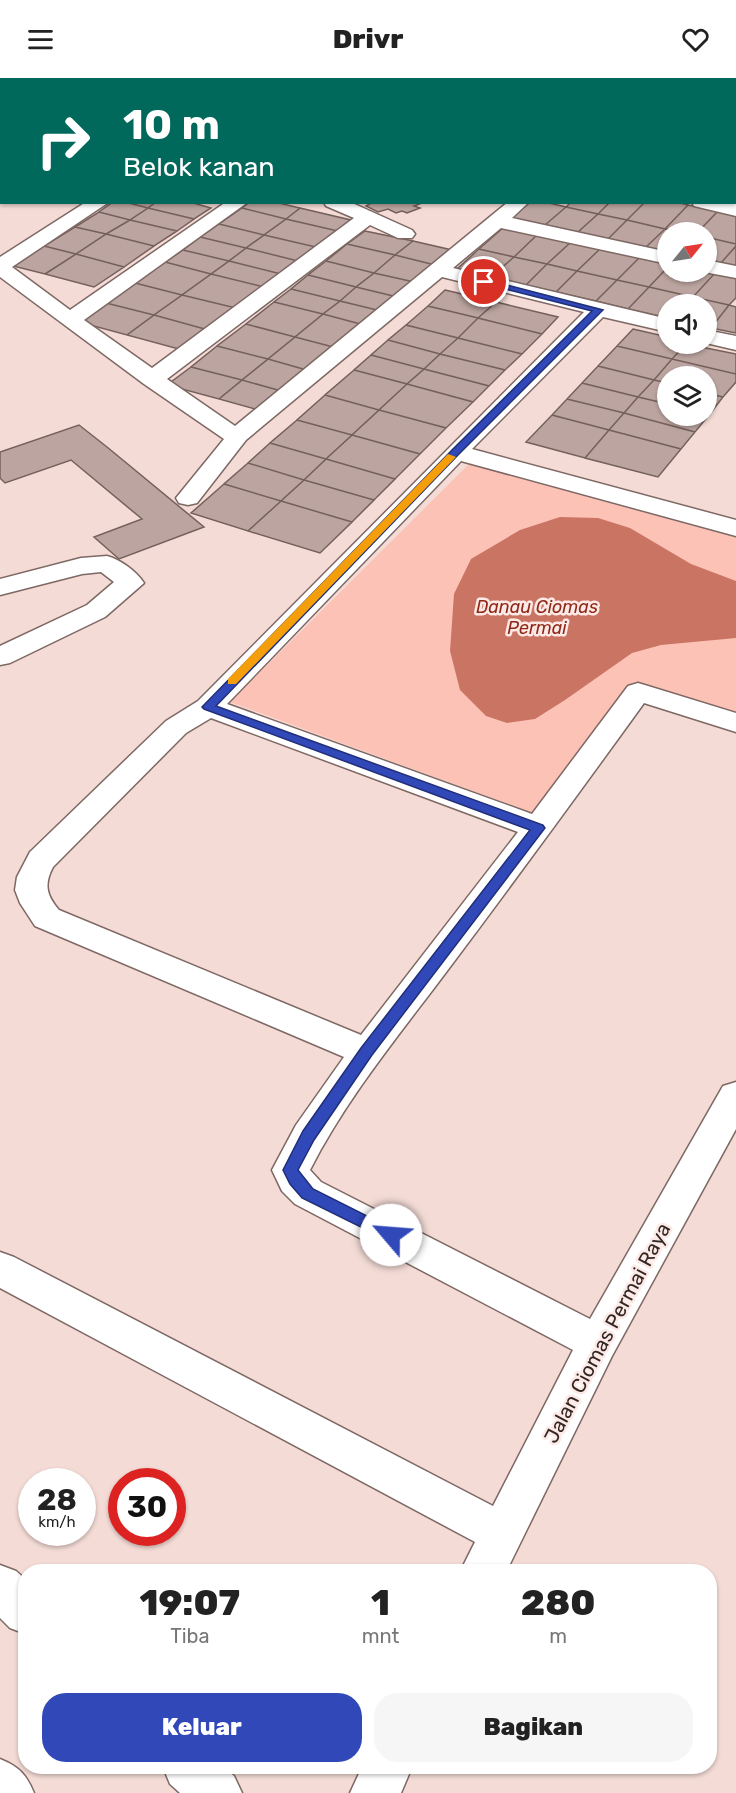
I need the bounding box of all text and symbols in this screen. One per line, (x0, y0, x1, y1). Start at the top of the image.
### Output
icon: menu (24, 23, 57, 56)
text: Drivr (333, 23, 403, 55)
icon: heart (679, 23, 712, 56)
text: 10 m (123, 100, 220, 150)
icon: right (24, 102, 102, 180)
text: Belok kanan (123, 151, 275, 183)
north arrow (657, 222, 717, 282)
map controls (657, 222, 717, 426)
pin (458, 256, 509, 307)
icon: arrive (467, 265, 500, 298)
button: sound (657, 294, 717, 354)
button: layers (657, 366, 717, 426)
water label: Danau Ciomas Permai (476, 596, 598, 639)
position arrow (359, 1203, 423, 1267)
street label: Jalan Ciomas Permai Raya (539, 1219, 675, 1447)
speed limit sign: 30 (108, 1468, 186, 1546)
text: 28 (37, 1482, 77, 1518)
text: km/h (38, 1513, 76, 1531)
text: 19:07 (140, 1581, 240, 1624)
text: 1 (371, 1581, 390, 1624)
text: 280 (521, 1581, 595, 1624)
text: Tiba (170, 1624, 210, 1648)
text: mnt (362, 1624, 399, 1648)
text: m (549, 1624, 567, 1648)
button: Keluar (42, 1693, 362, 1762)
button: Bagikan (374, 1693, 693, 1762)

